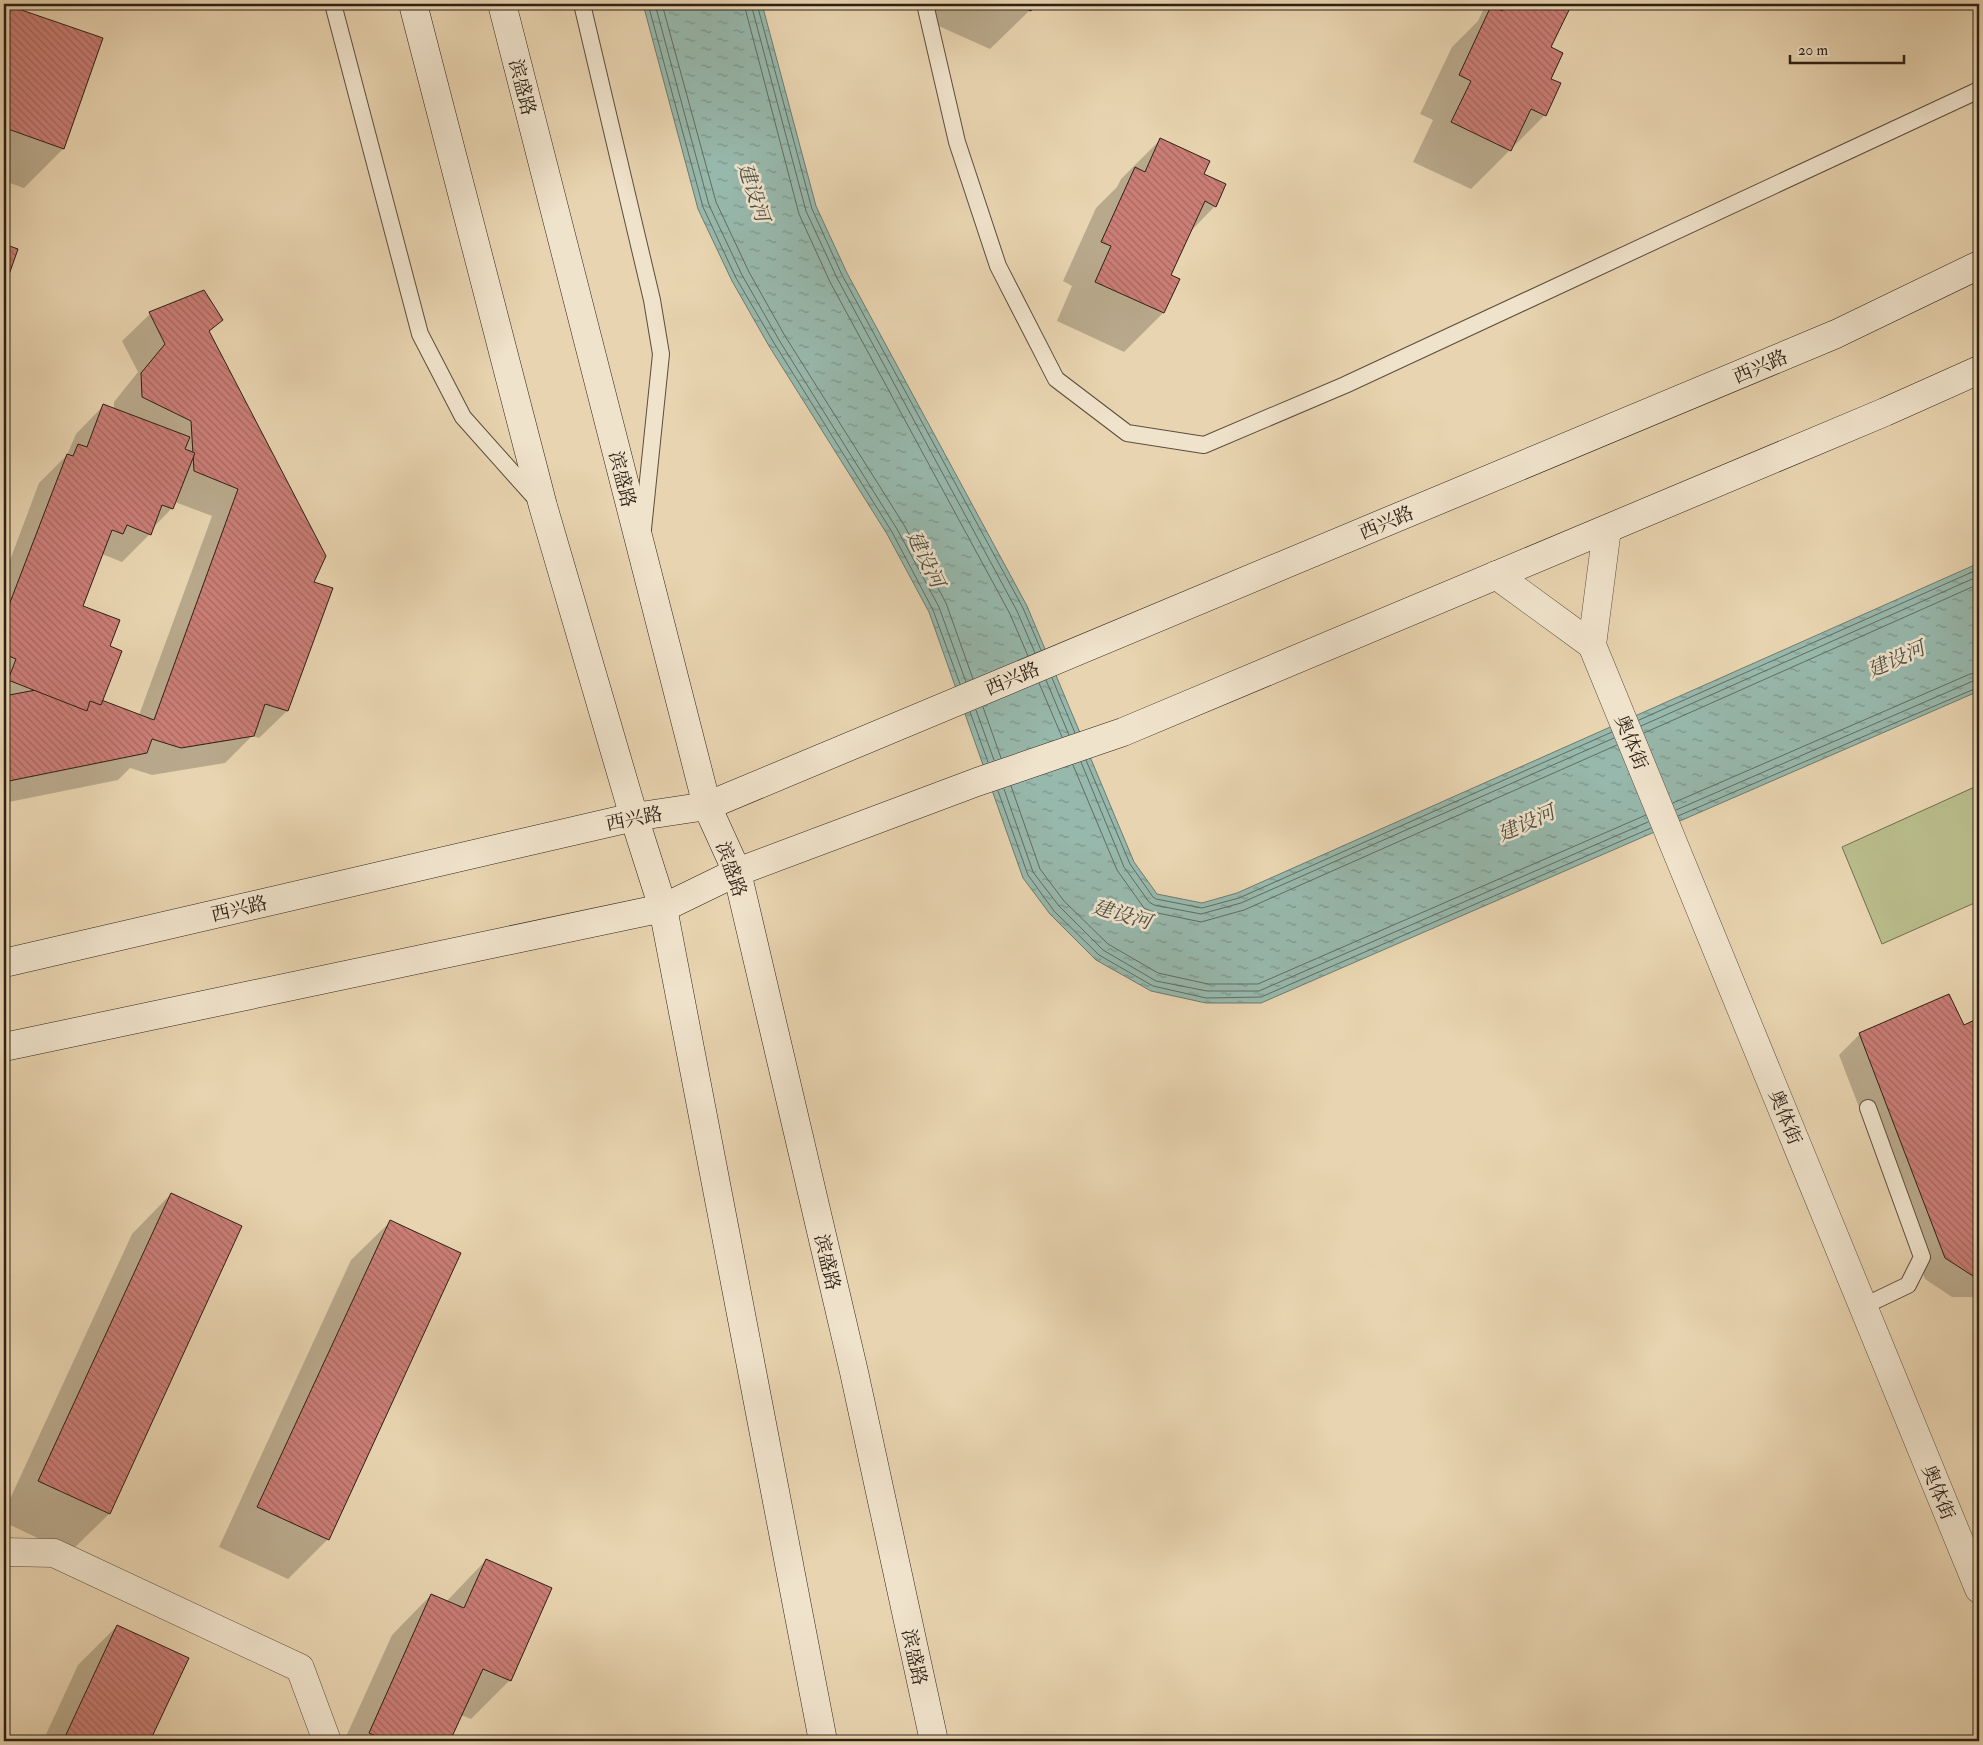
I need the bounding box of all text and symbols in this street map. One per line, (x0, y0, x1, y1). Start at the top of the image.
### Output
scale bar (1790, 32, 1904, 64)
text: 20 m (1798, 41, 1828, 60)
street label: 滨盛路 (503, 57, 541, 118)
water label: 建设河 (732, 160, 776, 227)
street label: 西兴路 (1729, 345, 1791, 389)
street label: 滨盛路 (603, 449, 641, 510)
street label: 西兴路 (1355, 501, 1417, 545)
water label: 建设河 (901, 527, 951, 594)
water label: 建设河 (1864, 635, 1931, 683)
street label: 西兴路 (981, 657, 1043, 701)
street label: 奥体街 (1609, 711, 1653, 773)
water label: 建设河 (1494, 799, 1561, 847)
street label: 西兴路 (604, 802, 664, 836)
street label: 滨盛路 (710, 838, 752, 900)
street label: 西兴路 (209, 891, 270, 927)
water label: 建设河 (1090, 894, 1157, 936)
street label: 奥体街 (1763, 1086, 1807, 1148)
street label: 滨盛路 (809, 1232, 845, 1293)
street label: 奥体街 (1916, 1461, 1960, 1523)
street label: 滨盛路 (896, 1627, 932, 1688)

